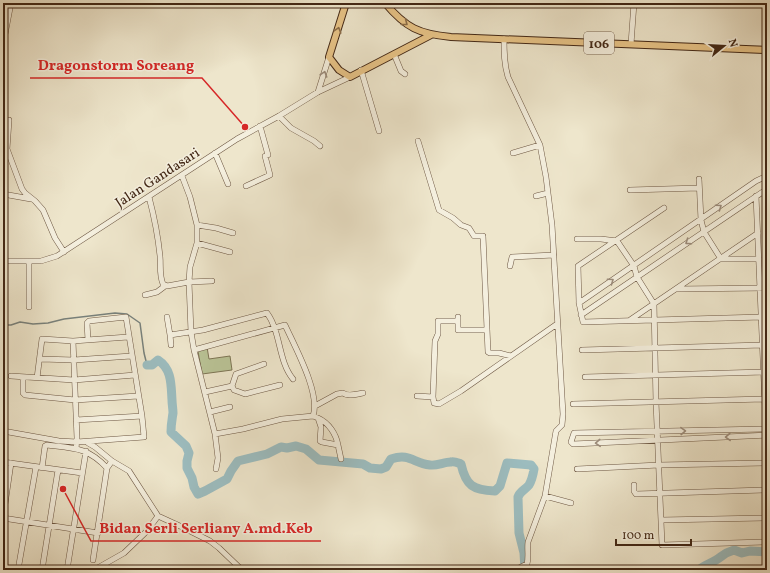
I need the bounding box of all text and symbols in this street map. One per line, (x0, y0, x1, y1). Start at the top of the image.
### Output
one-way arrow (401, 18, 408, 25)
north arrow (704, 26, 744, 66)
one-way arrow (333, 27, 342, 34)
road number: 106 (584, 32, 614, 54)
text: N (724, 37, 740, 49)
callout: Dragonstorm Soreang (30, 51, 202, 78)
text: Dragonstorm Soreang (38, 56, 194, 77)
one-way arrow (319, 71, 328, 78)
street label: Jalan Gandasari (112, 144, 204, 213)
one-way arrow (714, 205, 721, 212)
one-way arrow (685, 237, 692, 245)
one-way arrow (607, 279, 614, 286)
one-way arrow (680, 427, 686, 435)
one-way arrow (725, 433, 731, 441)
one-way arrow (595, 438, 601, 447)
callout: Bidan Serli Serliany A.md.Keb (91, 514, 321, 541)
text: Bidan Serli Serliany A.md.Keb (99, 519, 313, 540)
scale bar (616, 521, 691, 547)
text: 100 m (622, 528, 655, 544)

